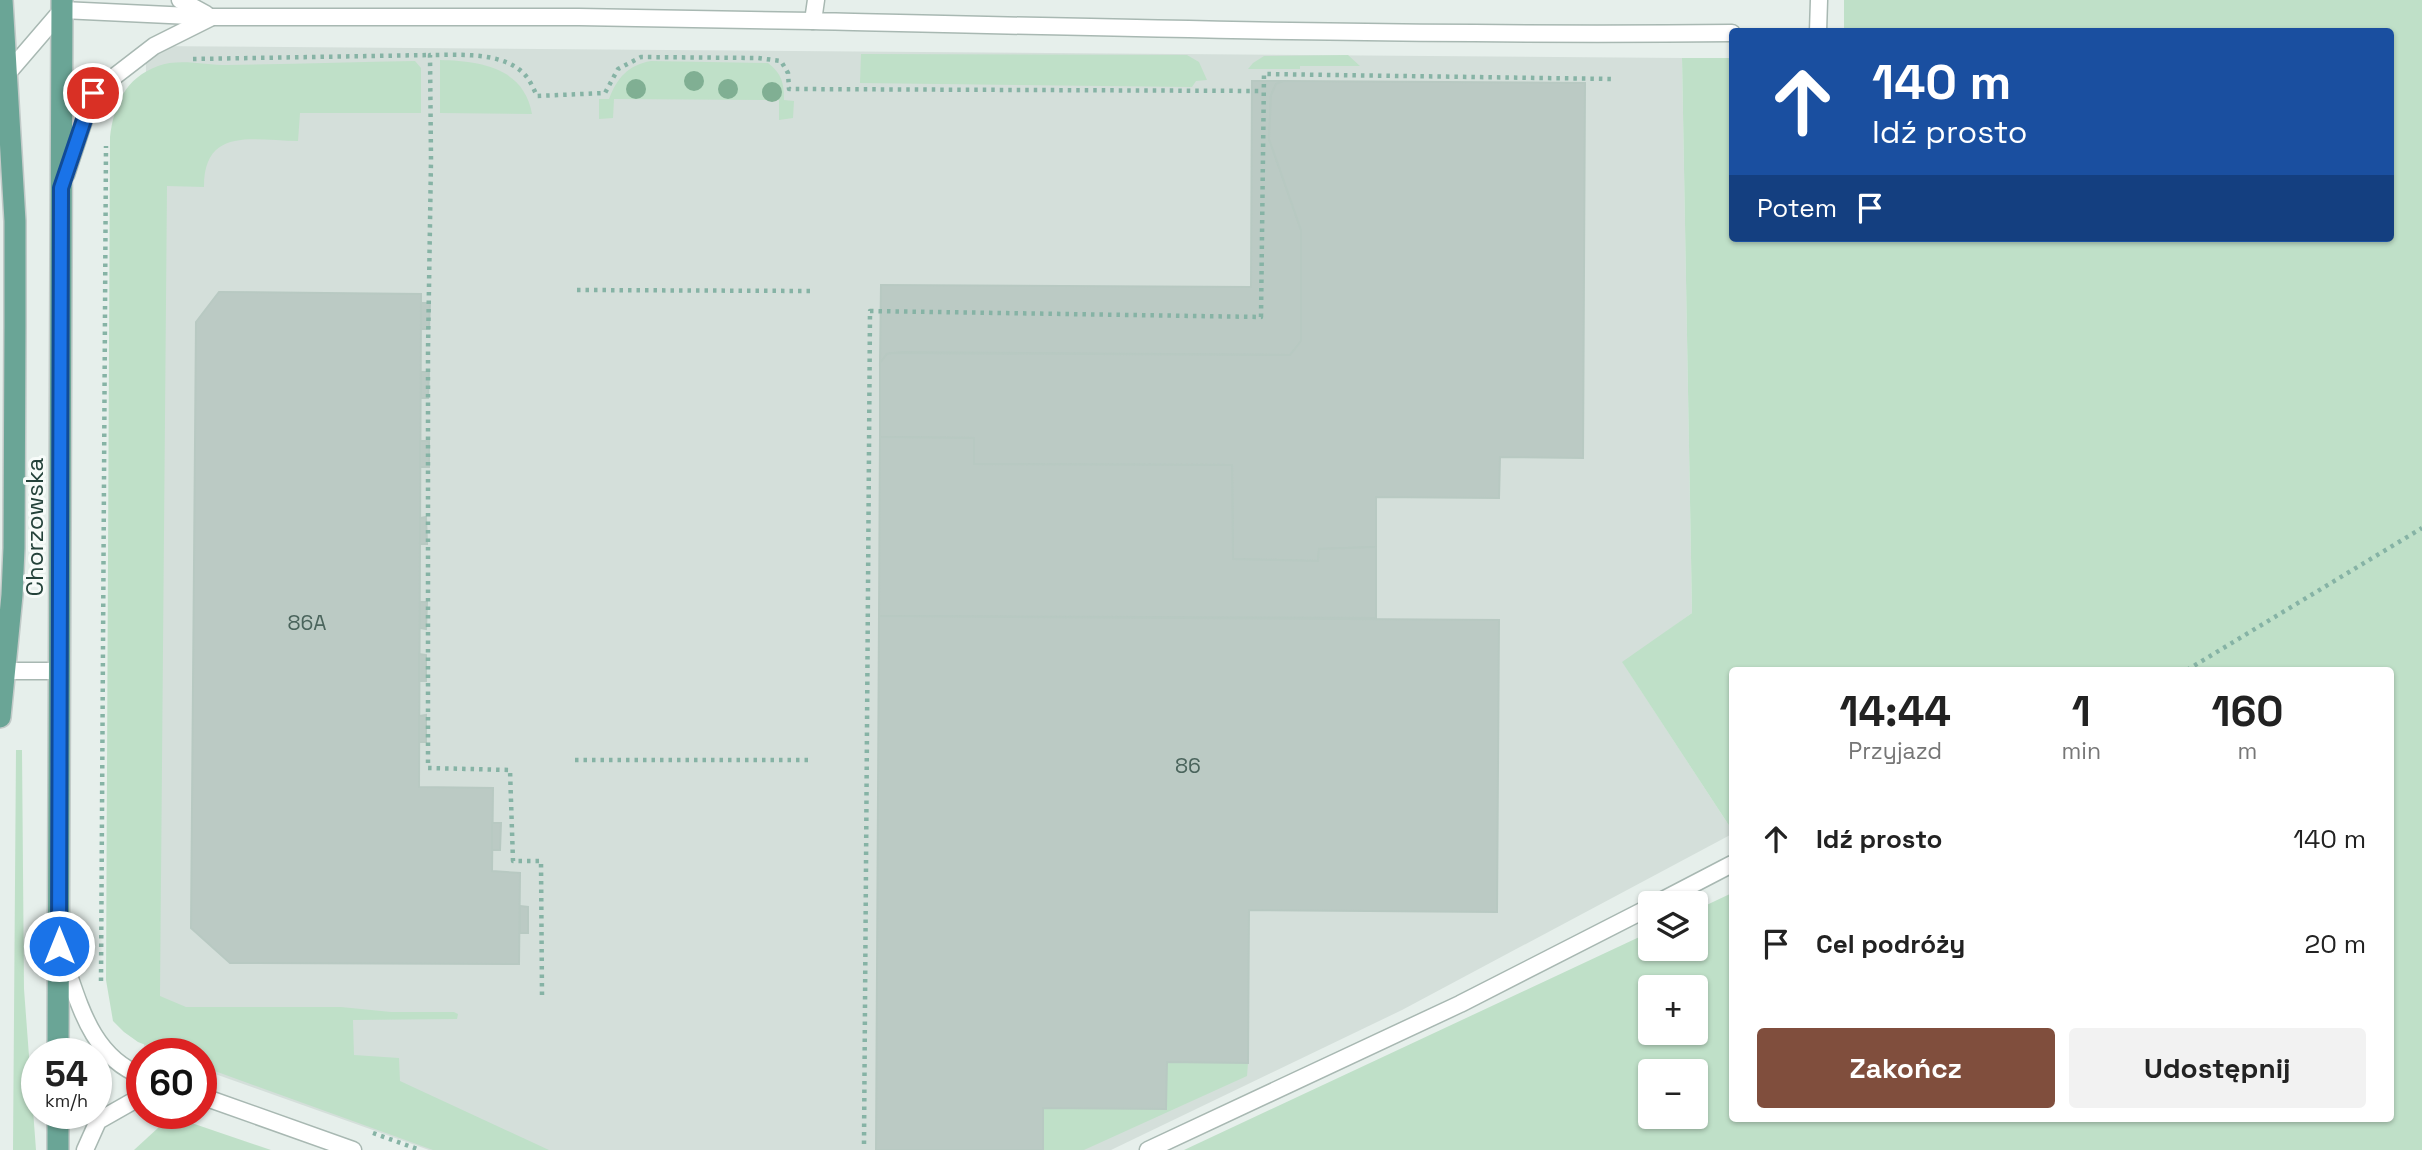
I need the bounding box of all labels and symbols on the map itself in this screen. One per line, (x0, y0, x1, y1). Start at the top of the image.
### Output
pin (63, 63, 123, 123)
street label: Chorzowska (19, 457, 50, 596)
house number: 86A (287, 609, 327, 636)
house number: 86 (1175, 752, 1201, 779)
position arrow (22, 909, 96, 983)
speed limit sign: 60 (126, 1038, 217, 1129)

